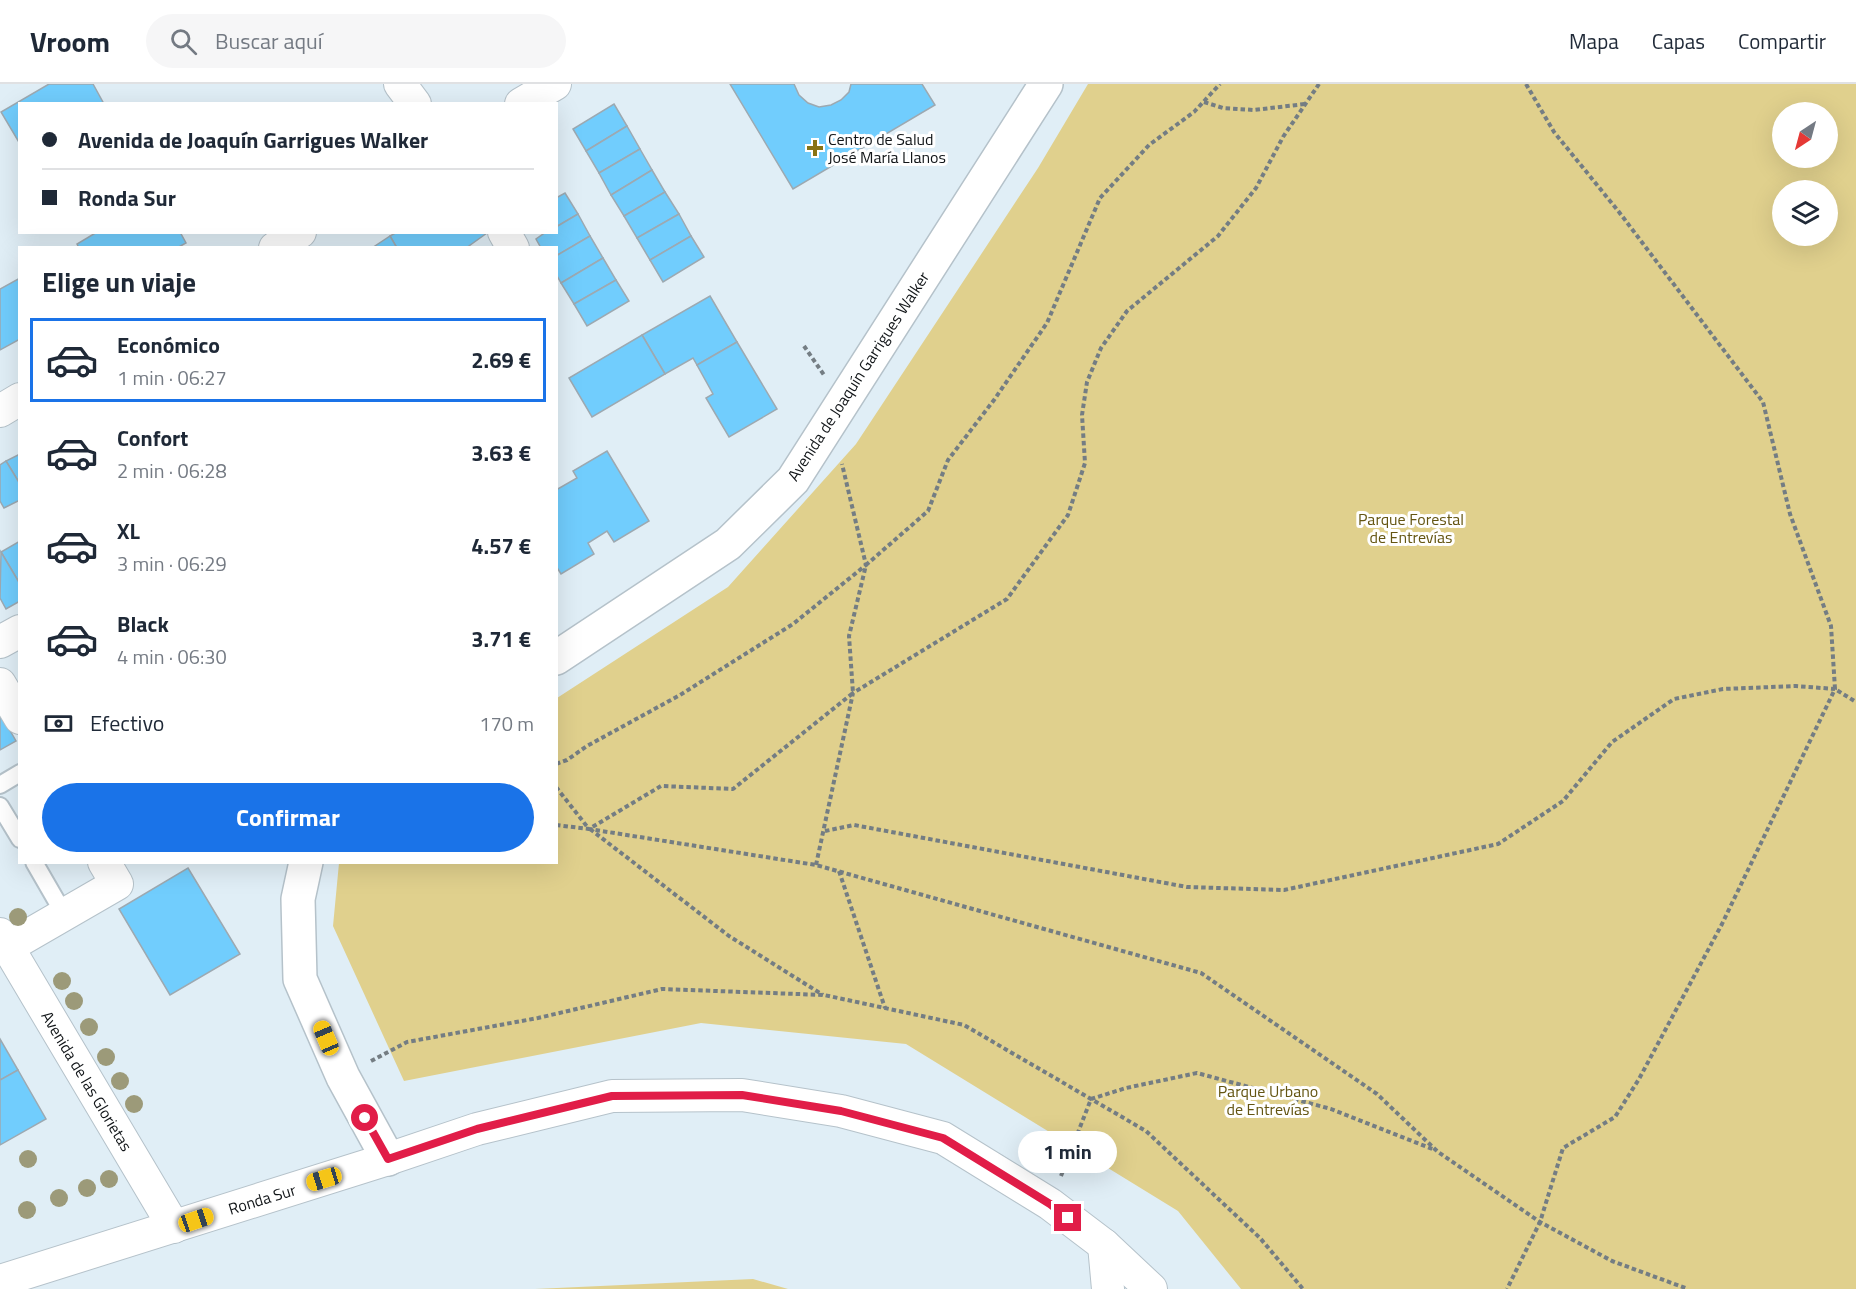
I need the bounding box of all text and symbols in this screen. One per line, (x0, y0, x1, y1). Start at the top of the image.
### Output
search box (146, 14, 566, 68)
text: Vroom (30, 20, 110, 63)
text: Buscar aquí (215, 24, 323, 58)
icon: search (167, 25, 200, 58)
text: Mapa (1569, 25, 1619, 57)
text: Capas (1652, 25, 1705, 57)
text: Compartir (1738, 25, 1826, 57)
north arrow (1772, 102, 1838, 168)
map controls (1772, 102, 1838, 246)
text: Avenida de Joaquín Garrigues Walker (78, 123, 428, 157)
place label: Centro de Salud José María Llanos (828, 127, 946, 169)
marker: Centro de Salud José María Llanos (806, 139, 824, 157)
button: layers (1772, 180, 1838, 246)
text: Ronda Sur (78, 181, 176, 215)
text: Elige un viaje (42, 261, 196, 302)
street label: Avenida de Joaquín Garrigues Walker (781, 266, 935, 485)
text: Económico (117, 328, 220, 362)
icon: car (45, 333, 99, 387)
text: 2.69 € (471, 343, 531, 377)
text: 1 min · 06:27 (117, 362, 227, 393)
text: Confort (117, 421, 188, 455)
icon: car (45, 426, 99, 480)
text: 3.63 € (471, 436, 531, 470)
text: 2 min · 06:28 (117, 455, 227, 486)
park label: Parque Forestal de Entrevías (1358, 507, 1464, 549)
text: XL (117, 514, 140, 548)
icon: car (45, 519, 99, 573)
text: 4.57 € (471, 529, 531, 563)
text: 3 min · 06:29 (117, 548, 227, 579)
text: Black (117, 607, 169, 641)
icon: car (45, 612, 99, 666)
text: 3.71 € (471, 622, 531, 656)
text: 4 min · 06:30 (117, 641, 227, 672)
text: Efectivo (90, 706, 164, 740)
icon: cash (42, 707, 75, 740)
text: 170 m (479, 708, 534, 739)
button: Confirmar (42, 783, 534, 852)
street label: Avenida de las Glorietas (36, 1006, 138, 1156)
car (311, 1018, 341, 1058)
park label: Parque Urbano de Entrevías (1218, 1079, 1318, 1121)
route start (351, 1104, 378, 1131)
callout: 1 min (1018, 1131, 1118, 1173)
text: 1 min (1043, 1136, 1092, 1167)
car (304, 1165, 344, 1193)
street label: Ronda Sur (225, 1177, 299, 1221)
route end (1054, 1204, 1081, 1231)
car (176, 1206, 216, 1234)

